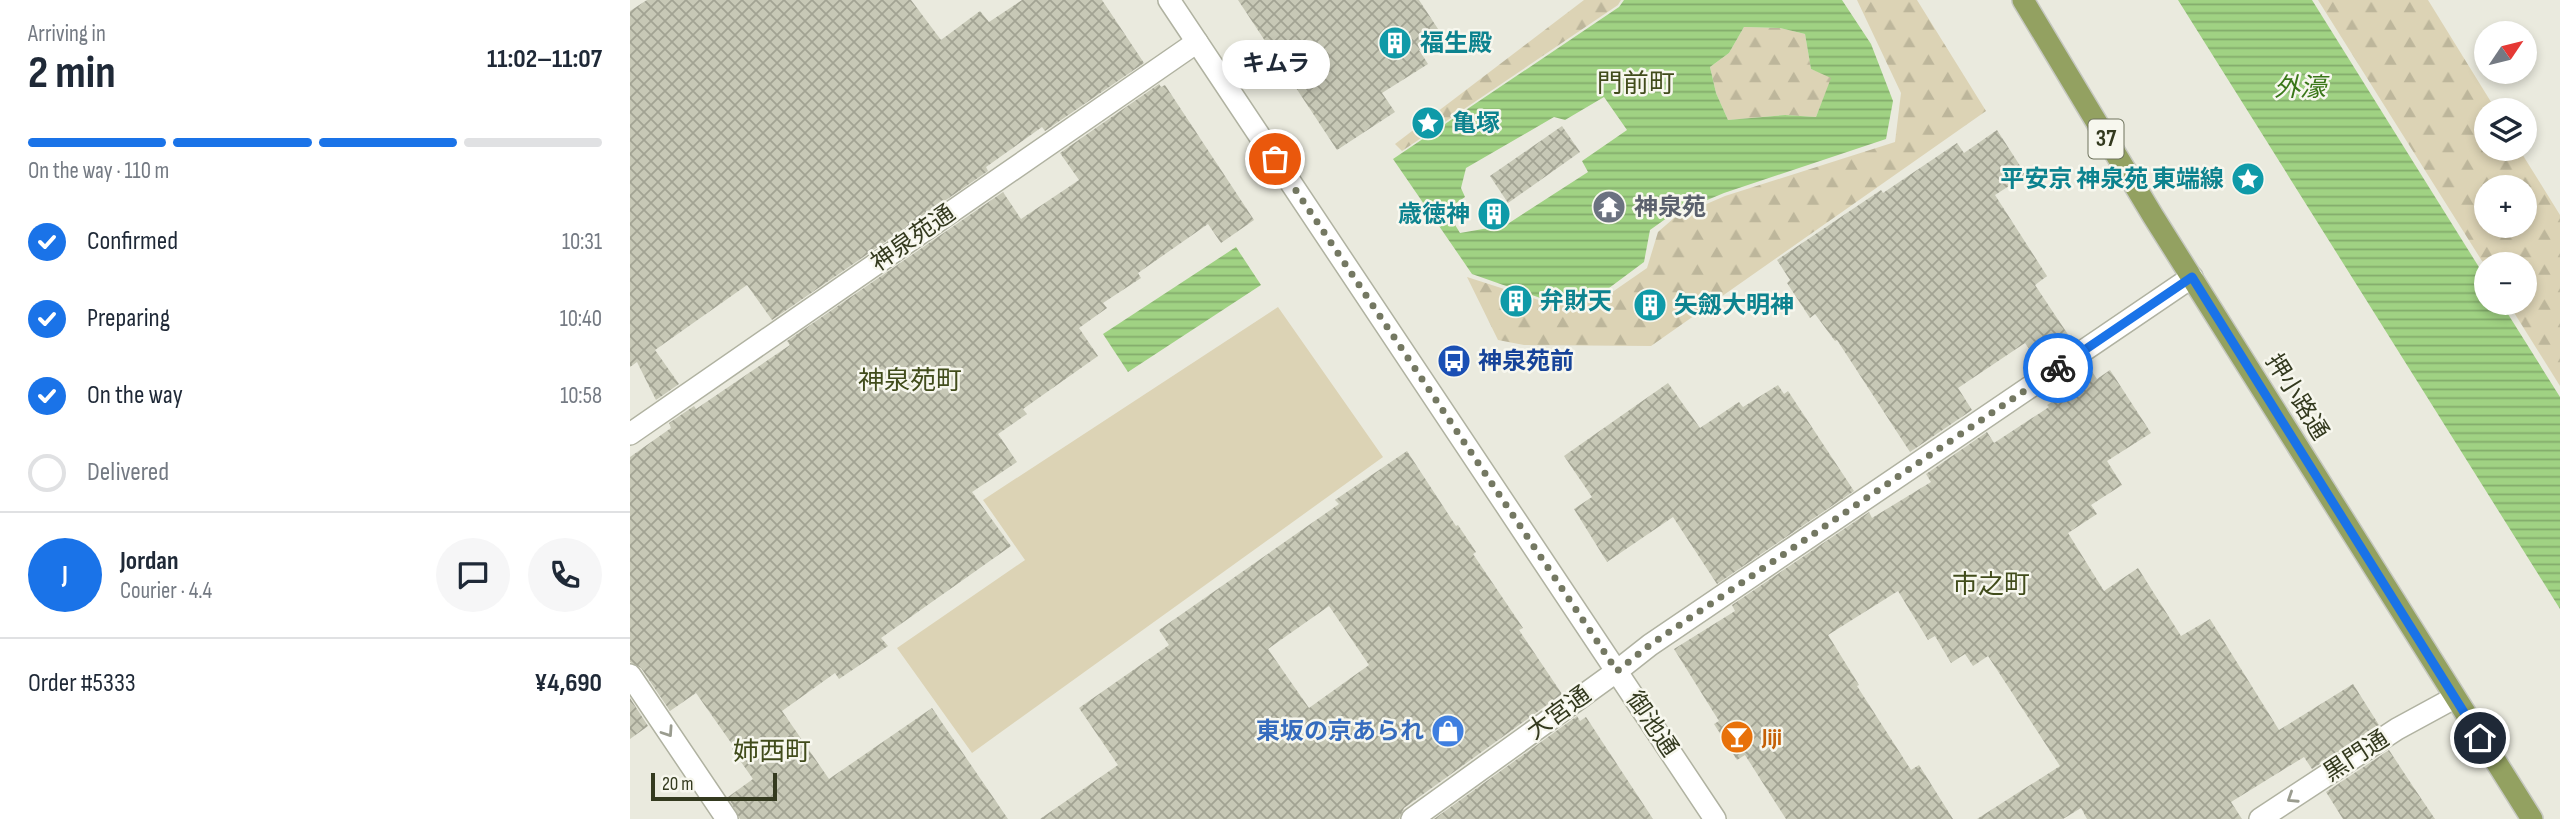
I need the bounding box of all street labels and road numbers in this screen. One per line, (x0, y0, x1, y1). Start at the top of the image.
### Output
road number: 37 (2088, 120, 2124, 158)
street label: 神泉苑通 (865, 199, 961, 277)
street label: 押小路通 (2259, 349, 2335, 445)
street label: 大宮通 (1521, 680, 1597, 746)
street label: 御池通 (1620, 686, 1684, 762)
street label: 黒門通 (2318, 724, 2394, 788)

